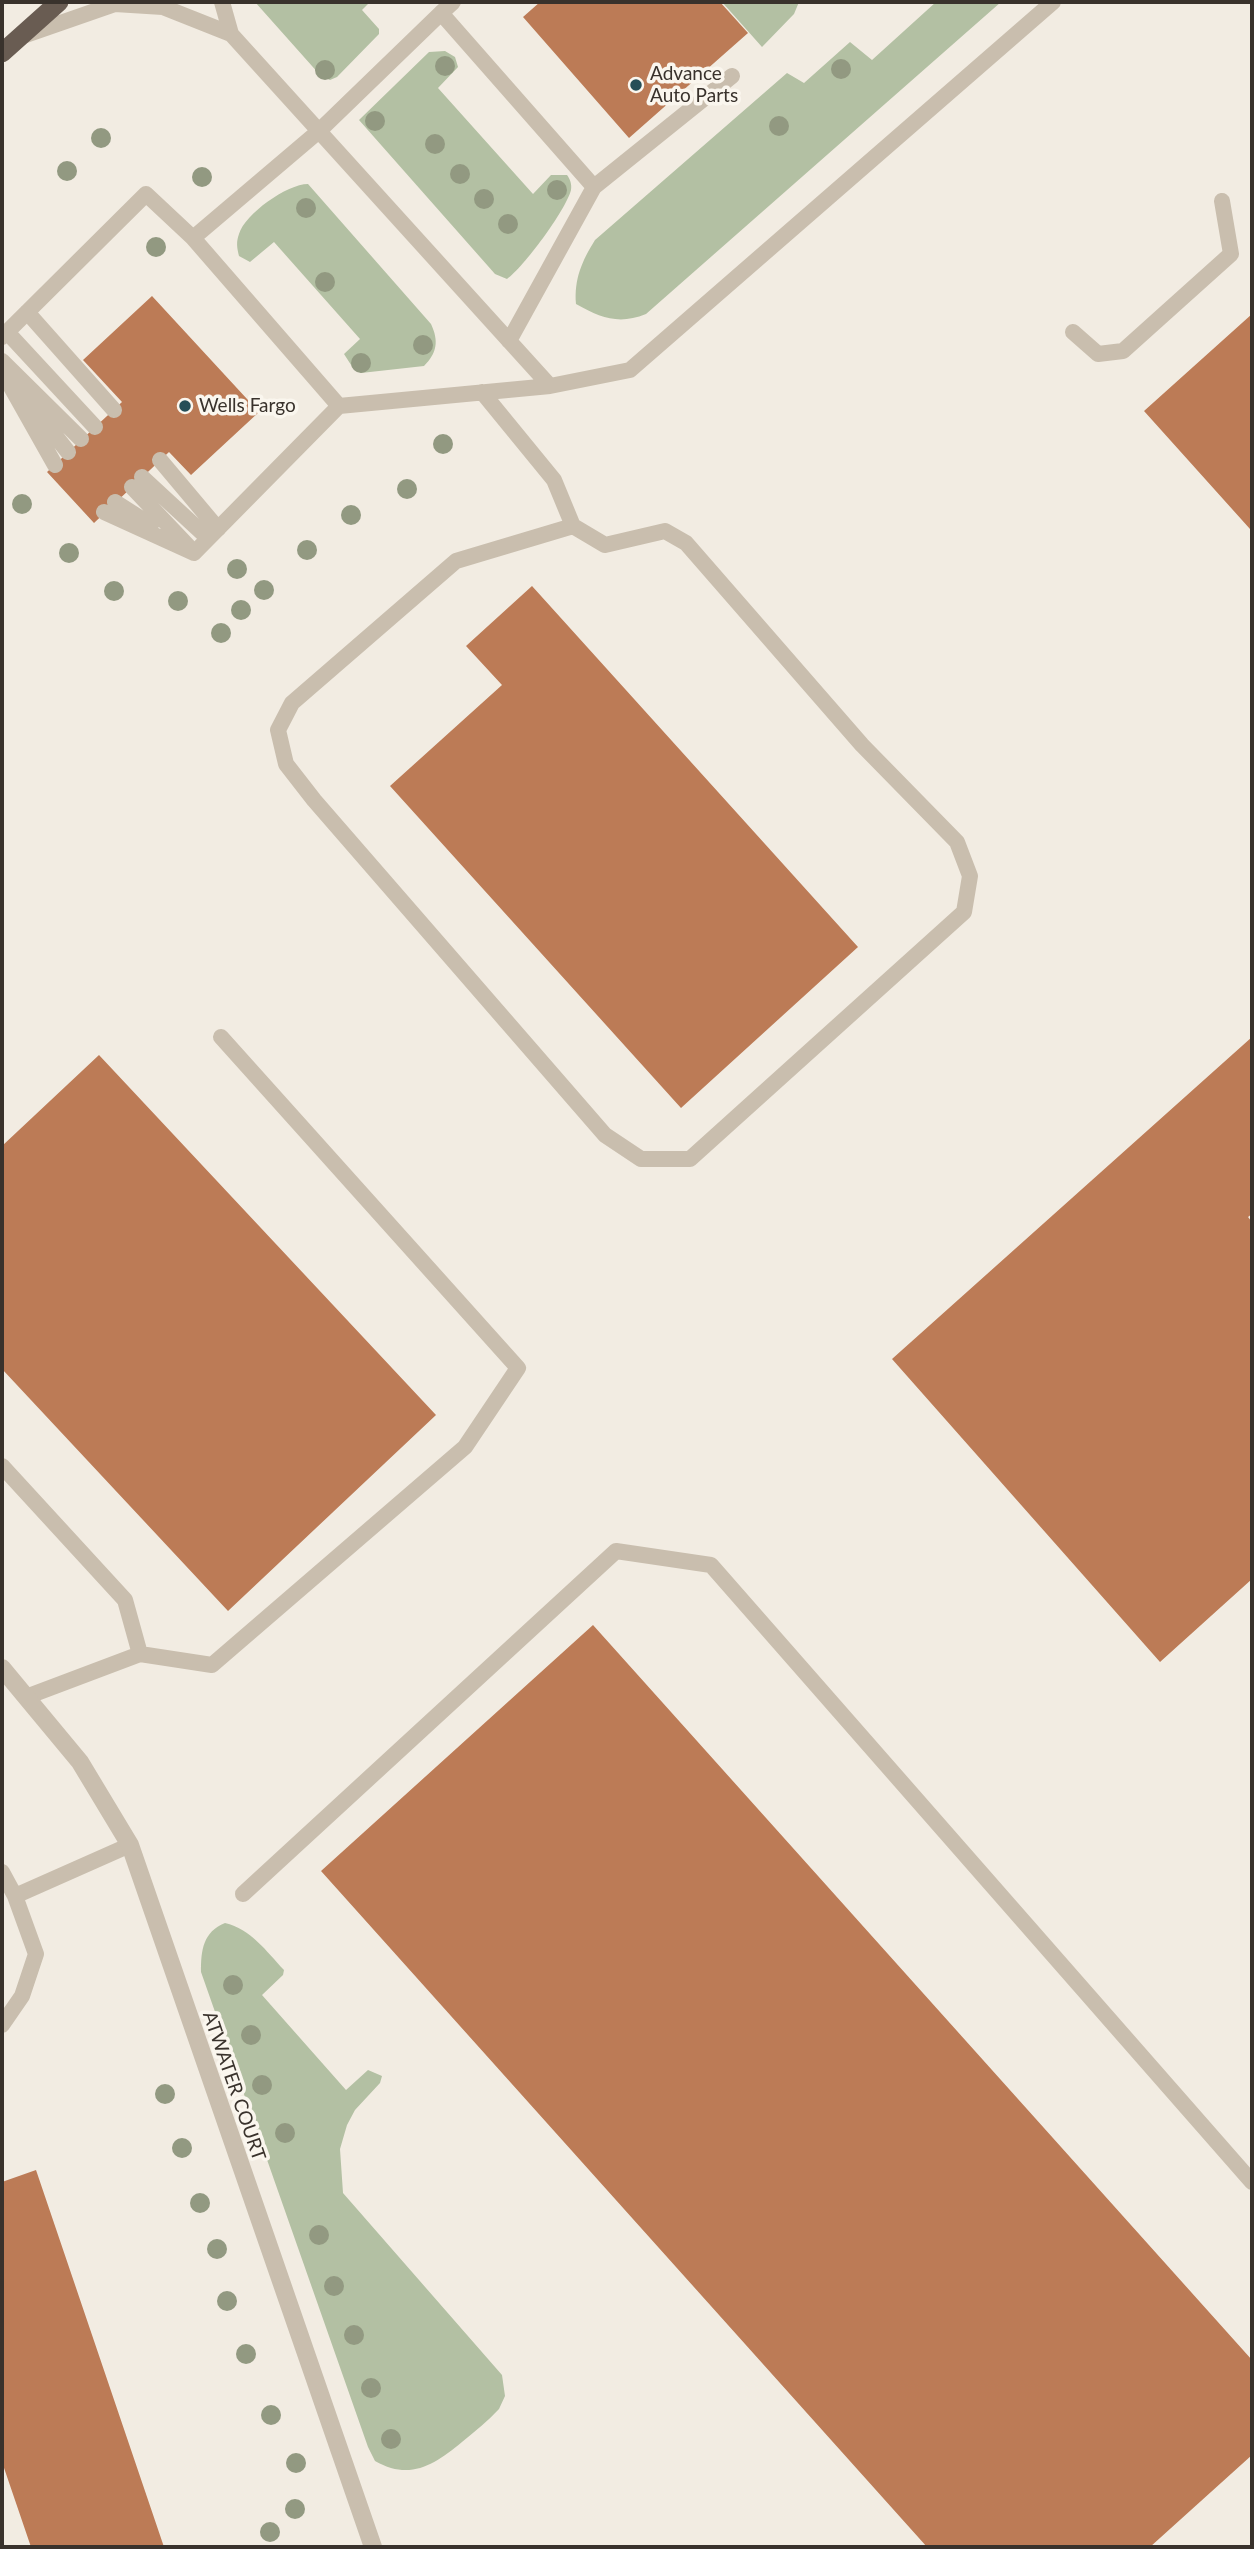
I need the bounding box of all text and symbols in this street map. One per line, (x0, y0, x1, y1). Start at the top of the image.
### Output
place label: Advance Auto Parts (650, 63, 738, 107)
marker: Advance Auto Parts (628, 77, 644, 93)
place label: Wells Fargo (199, 395, 296, 417)
marker: Wells Fargo (177, 398, 193, 414)
street label: ATWATER COURT (198, 2008, 270, 2164)

